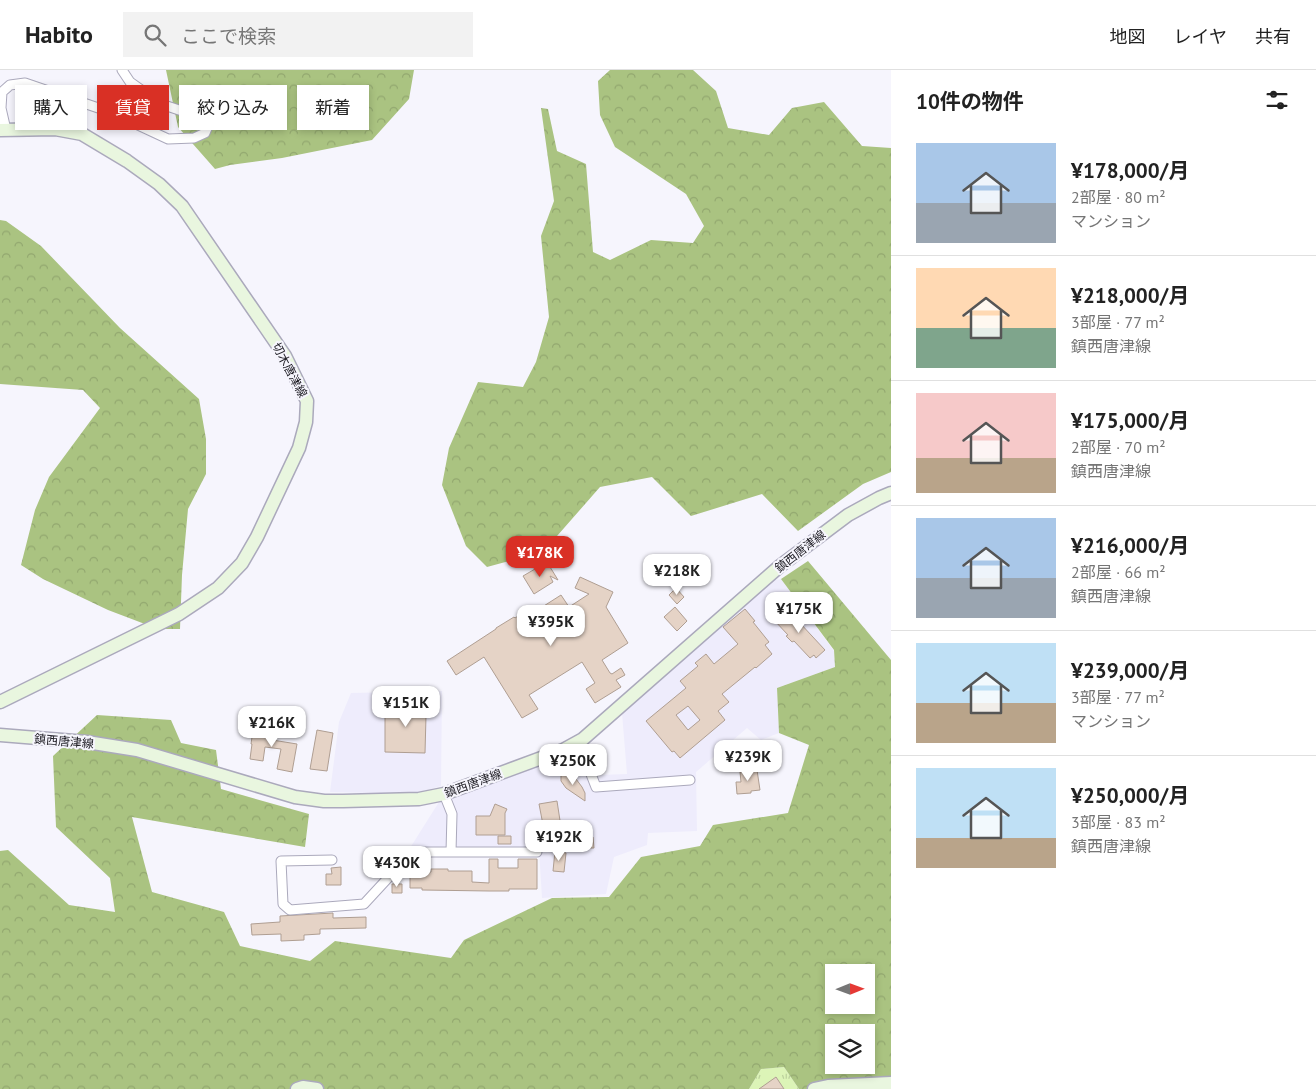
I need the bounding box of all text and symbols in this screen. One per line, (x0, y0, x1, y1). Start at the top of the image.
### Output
search box (123, 12, 473, 57)
text: Habito (25, 19, 93, 50)
icon: search (141, 21, 169, 49)
text: ここで検索 (181, 24, 276, 48)
text: 地図 (1110, 25, 1146, 48)
text: レイヤ (1174, 25, 1227, 48)
text: 共有 (1255, 25, 1291, 48)
chip: 購入 (15, 85, 87, 130)
chip: 賃貸 (97, 85, 169, 130)
chip: 絞り込み (179, 85, 287, 130)
chip: 新着 (297, 85, 369, 130)
icon: filters (1263, 86, 1291, 114)
text: 10件の物件 (916, 88, 1024, 115)
text: ¥178,000/月 (1071, 157, 1189, 184)
icon: home (956, 163, 1016, 223)
text: 2部屋 · 80 m² (1071, 187, 1166, 207)
text: マンション (1071, 211, 1151, 231)
text: ¥218,000/月 (1071, 282, 1189, 309)
icon: home (956, 288, 1016, 348)
text: 3部屋 · 77 m² (1071, 312, 1165, 332)
text: 鎮西唐津線 (1071, 336, 1151, 356)
street label: 切木唐津線 (269, 340, 311, 400)
text: ¥175,000/月 (1071, 407, 1189, 434)
icon: home (956, 413, 1016, 473)
text: 2部屋 · 70 m² (1071, 437, 1166, 457)
text: 鎮西唐津線 (1071, 461, 1151, 481)
street label: 鎮西唐津線 (772, 527, 828, 575)
text: ¥216,000/月 (1071, 532, 1189, 559)
pin: ¥178K (505, 536, 575, 578)
icon: home (956, 538, 1016, 598)
text: ¥178K (517, 542, 563, 562)
pin: ¥218K (642, 554, 712, 596)
text: ¥218K (654, 560, 700, 580)
text: 2部屋 · 66 m² (1071, 562, 1166, 582)
text: 鎮西唐津線 (1071, 586, 1151, 606)
pin: ¥175K (764, 592, 834, 634)
text: ¥175K (776, 598, 822, 618)
pin: ¥395K (516, 604, 586, 647)
text: ¥395K (528, 611, 574, 631)
text: ¥239,000/月 (1071, 657, 1189, 684)
icon: home (956, 663, 1016, 723)
pin: ¥151K (371, 686, 441, 728)
text: 3部屋 · 77 m² (1071, 687, 1165, 707)
text: ¥151K (383, 692, 429, 712)
pin: ¥216K (237, 706, 307, 748)
text: マンション (1071, 711, 1151, 731)
text: ¥216K (249, 712, 295, 732)
street label: 鎮西唐津線 (33, 731, 95, 751)
pin: ¥239K (713, 740, 783, 782)
pin: ¥250K (538, 744, 608, 786)
text: ¥239K (725, 746, 771, 766)
text: ¥250K (550, 750, 596, 770)
street label: 鎮西唐津線 (442, 766, 504, 800)
text: ¥250,000/月 (1071, 782, 1189, 809)
icon: home (956, 788, 1016, 848)
text: 3部屋 · 83 m² (1071, 812, 1166, 832)
pin: ¥192K (524, 820, 594, 862)
text: ¥192K (536, 826, 582, 846)
text: 鎮西唐津線 (1071, 836, 1151, 856)
pin: ¥430K (362, 846, 432, 888)
text: ¥430K (374, 852, 420, 872)
north arrow (825, 964, 875, 1014)
map controls (825, 964, 875, 1074)
button: layers (825, 1024, 875, 1074)

